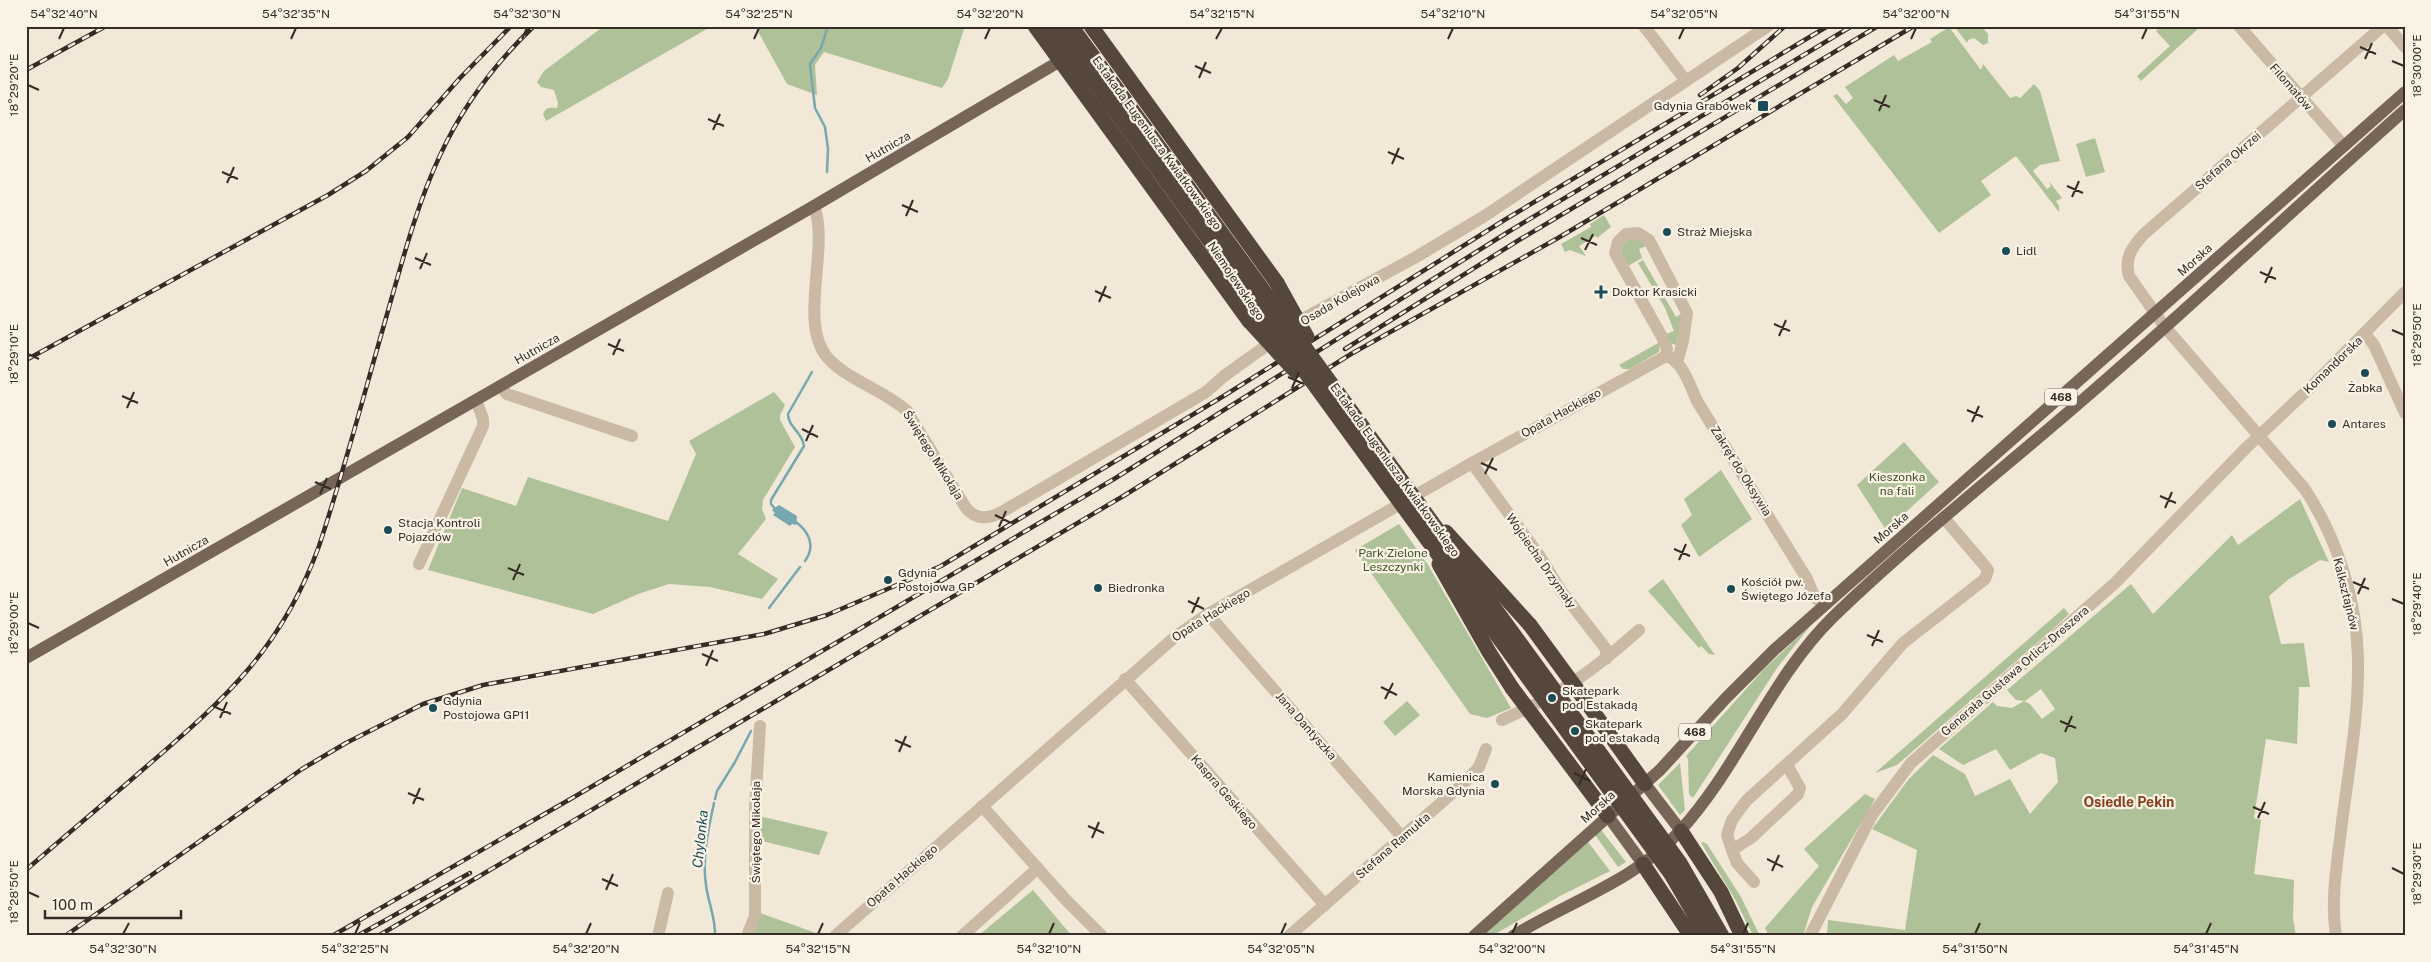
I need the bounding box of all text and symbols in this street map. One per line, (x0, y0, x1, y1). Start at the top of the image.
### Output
text: 54°32'40"N (30, 7, 98, 21)
text: 54°32'35"N (262, 7, 330, 21)
text: 54°32'30"N (493, 7, 561, 21)
text: 54°32'25"N (725, 7, 793, 21)
text: 54°32'20"N (956, 7, 1024, 21)
text: 54°32'15"N (1189, 7, 1255, 21)
text: 54°32'10"N (1421, 7, 1485, 21)
text: 54°32'05"N (1650, 7, 1718, 21)
text: 54°32'00"N (1882, 7, 1950, 21)
text: 54°31'55"N (2114, 7, 2180, 21)
text: 18°30'00"E (2410, 34, 2424, 98)
street label: Estakada Eugeniusza Kwiatkowskiego (1089, 53, 1225, 233)
text: 18°29'20"E (7, 54, 21, 116)
street label: Filomatów (2267, 61, 2316, 114)
place label: Gdynia Grabówek (1654, 99, 1752, 113)
marker: Gdynia Grabówek (1756, 99, 1770, 113)
street label: Hutnicza (863, 129, 913, 165)
street label: Stefana Okrzei (2192, 129, 2264, 193)
place label: Straż Miejska (1677, 225, 1752, 239)
marker: Straż Miejska (1661, 226, 1673, 238)
street label: Niemojewskiego (1205, 239, 1268, 323)
street label: Morska (2175, 241, 2215, 279)
place label: Lidl (2016, 244, 2037, 258)
marker: Lidl (2000, 245, 2012, 257)
street label: Osada Kolejowa (1298, 272, 1382, 328)
marker: Doktor Krasicki (1594, 285, 1608, 299)
place label: Doktor Krasicki (1612, 285, 1697, 299)
text: 18°29'50"E (2410, 303, 2424, 367)
text: 18°29'10"E (7, 324, 21, 384)
street label: Hutnicza (512, 331, 562, 367)
street label: Komandorska (2301, 333, 2365, 397)
marker: Żabka (2359, 367, 2371, 379)
street label: Estakada Eugeniusza Kwiatkowskiego (1327, 380, 1463, 560)
place label: Żabka (2348, 381, 2382, 395)
street label: Opata Hackiego (1519, 385, 1604, 441)
road number: 468 (2045, 388, 2077, 406)
street label: Świętego Mikołaja (900, 408, 966, 502)
place label: Antares (2342, 417, 2386, 431)
marker: Antares (2326, 418, 2338, 430)
street label: Zakręt do Oksywia (1708, 423, 1774, 519)
park label: Kieszonka na fali (1869, 470, 1925, 498)
street label: Morska (1871, 509, 1911, 547)
street label: Wojciecha Drzymały (1503, 511, 1579, 612)
place label: Stacja Kontroli Pojazdów (398, 516, 480, 544)
marker: Stacja Kontroli Pojazdów (382, 524, 394, 536)
street label: Hutnicza (161, 533, 211, 569)
park label: Park Zielone Leszczynki (1358, 546, 1428, 574)
street label: Kalksztajnów (2330, 556, 2362, 632)
place label: Gdynia Postojowa GP (898, 566, 975, 594)
text: 18°29'40"E (2410, 572, 2424, 636)
marker: Gdynia Postojowa GP (882, 574, 894, 586)
place label: Kościół pw. Świętego Józefa (1741, 575, 1831, 603)
place label: Biedronka (1108, 581, 1165, 595)
marker: Biedronka (1092, 582, 1104, 594)
marker: Kościół pw. Świętego Józefa (1725, 583, 1737, 595)
street label: Opata Hackiego (1170, 585, 1253, 645)
text: 18°29'00"E (7, 592, 21, 655)
street label: Generała Gustawa Orlicz-Dreszera (1938, 603, 2092, 739)
place label: Skatepark pod Estakadą (1562, 684, 1638, 712)
street label: Jana Dantyszka (1273, 689, 1339, 763)
marker: Skatepark pod Estakadą (1546, 692, 1558, 704)
place label: Gdynia Postojowa GP11 (443, 694, 529, 722)
marker: Gdynia Postojowa GP11 (427, 702, 439, 714)
place label: Skatepark pod estakadą (1585, 717, 1660, 745)
road number: 468 (1679, 724, 1711, 740)
marker: Skatepark pod estakadą (1569, 725, 1581, 737)
street label: Kaspra Geskiego (1188, 752, 1260, 832)
place label: Kamienica Morska Gdynia (1402, 770, 1485, 798)
marker: Kamienica Morska Gdynia (1489, 778, 1501, 790)
street label: Świętego Mikołaja (749, 781, 763, 883)
street label: Morska (1578, 788, 1618, 826)
district label: Osiedle Pekin (2084, 794, 2174, 810)
water label: Chylonka (689, 809, 711, 869)
street label: Stefana Ramułta (1353, 810, 1433, 882)
street label: Opata Hackiego (864, 841, 940, 911)
text: 18°29'30"E (2410, 842, 2424, 906)
text: 18°28'50"E (7, 860, 21, 924)
scale bar (45, 887, 181, 919)
text: 100 m (52, 896, 93, 913)
text: 54°32'30"N (89, 942, 157, 956)
text: 54°32'25"N (321, 942, 389, 956)
text: 54°32'20"N (552, 942, 620, 956)
text: 54°32'15"N (785, 942, 851, 956)
text: 54°32'10"N (1017, 942, 1081, 956)
text: 54°32'05"N (1247, 942, 1315, 956)
text: 54°32'00"N (1478, 942, 1546, 956)
text: 54°31'55"N (1710, 942, 1776, 956)
text: 54°31'50"N (1942, 942, 2008, 956)
text: 54°31'45"N (2173, 942, 2239, 956)

